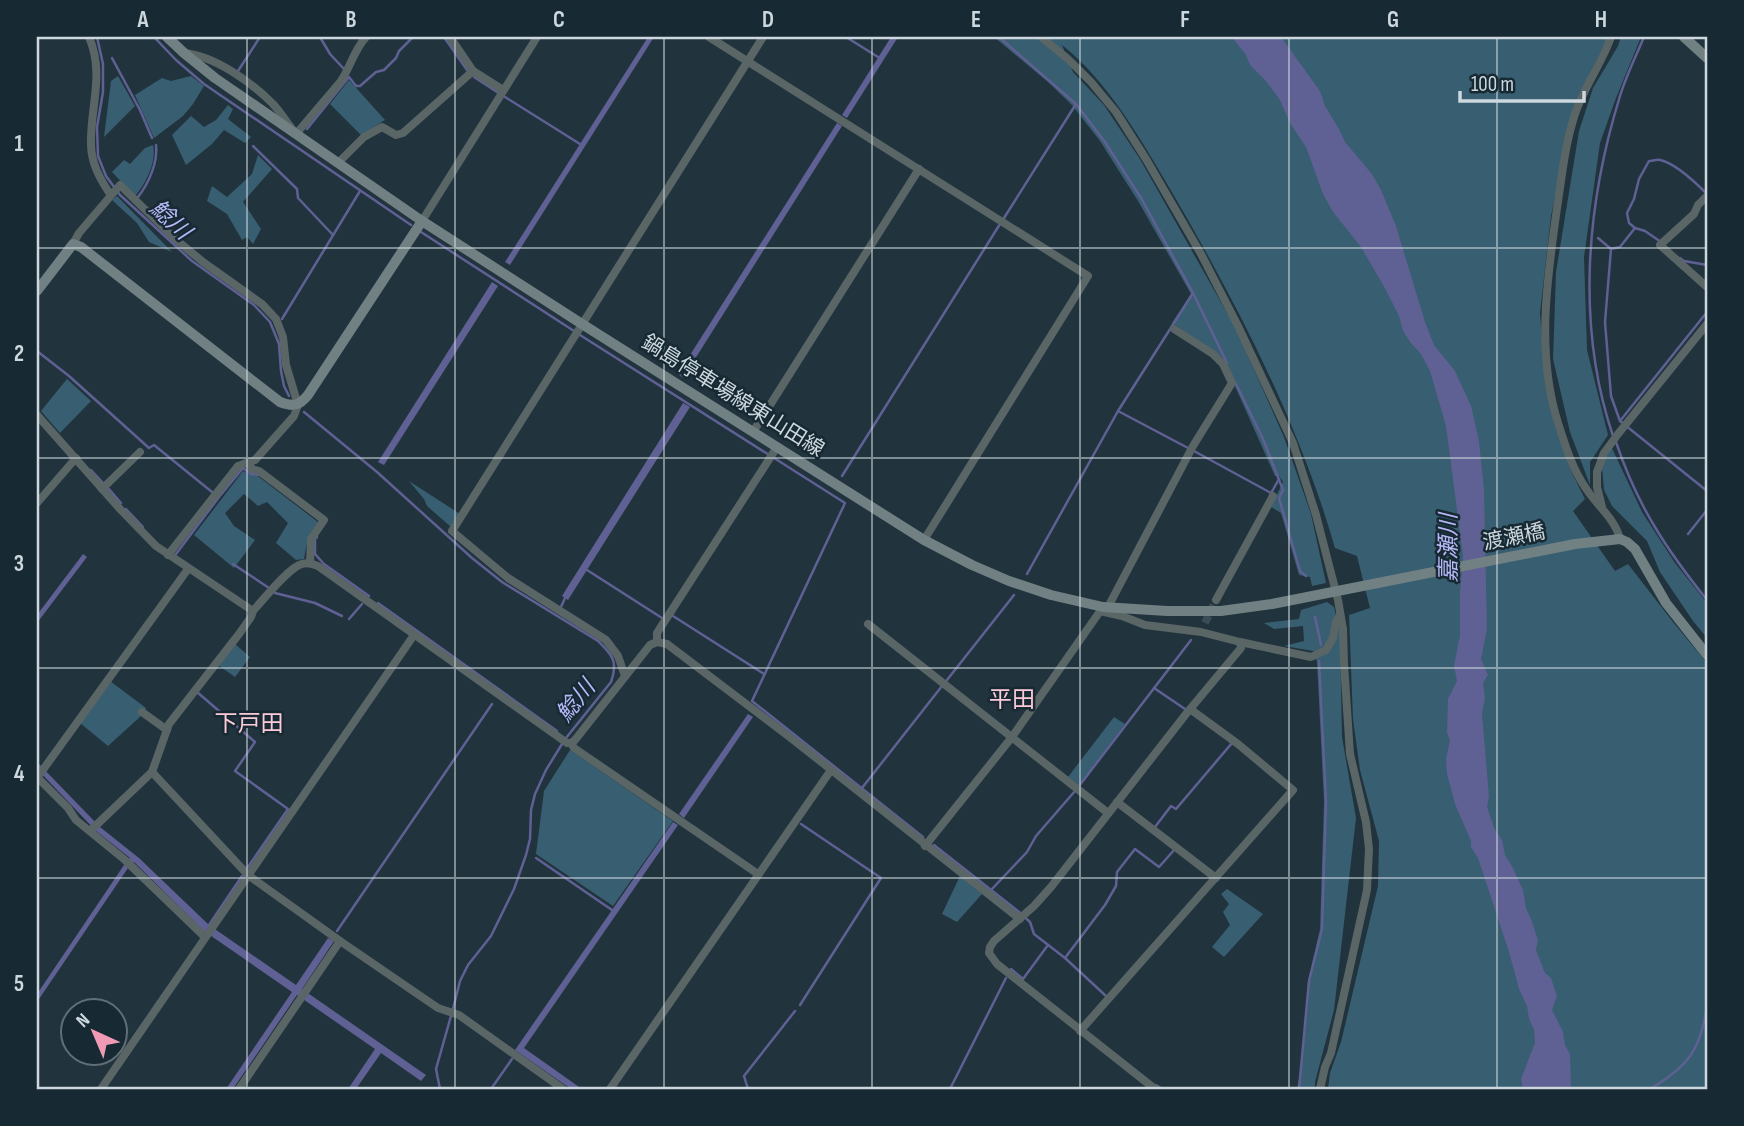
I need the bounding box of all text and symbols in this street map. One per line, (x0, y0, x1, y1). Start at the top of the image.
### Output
text: A (137, 6, 150, 34)
text: B (346, 6, 357, 34)
text: C (553, 6, 565, 34)
text: D (762, 6, 774, 34)
text: E (971, 6, 981, 34)
text: F (1180, 6, 1190, 34)
text: G (1387, 6, 1399, 34)
text: H (1595, 6, 1607, 34)
scale bar (1460, 60, 1585, 104)
text: 100 m (1471, 72, 1514, 97)
text: 1 (14, 130, 24, 158)
water label: 鯰川 (144, 194, 199, 248)
street label: 鍋島停車場線東山田線 (637, 330, 829, 462)
text: 2 (14, 340, 24, 368)
water label: 嘉瀬川 (1435, 511, 1463, 583)
street label: 渡瀬橋 (1481, 519, 1547, 555)
text: 3 (14, 550, 24, 578)
water label: 鯰川 (551, 672, 603, 728)
district label: 平田 (989, 686, 1035, 714)
district label: 下戸田 (215, 710, 284, 738)
text: 4 (14, 760, 25, 788)
text: 5 (14, 970, 24, 998)
north arrow (60, 996, 130, 1066)
text: N (72, 1009, 95, 1033)

